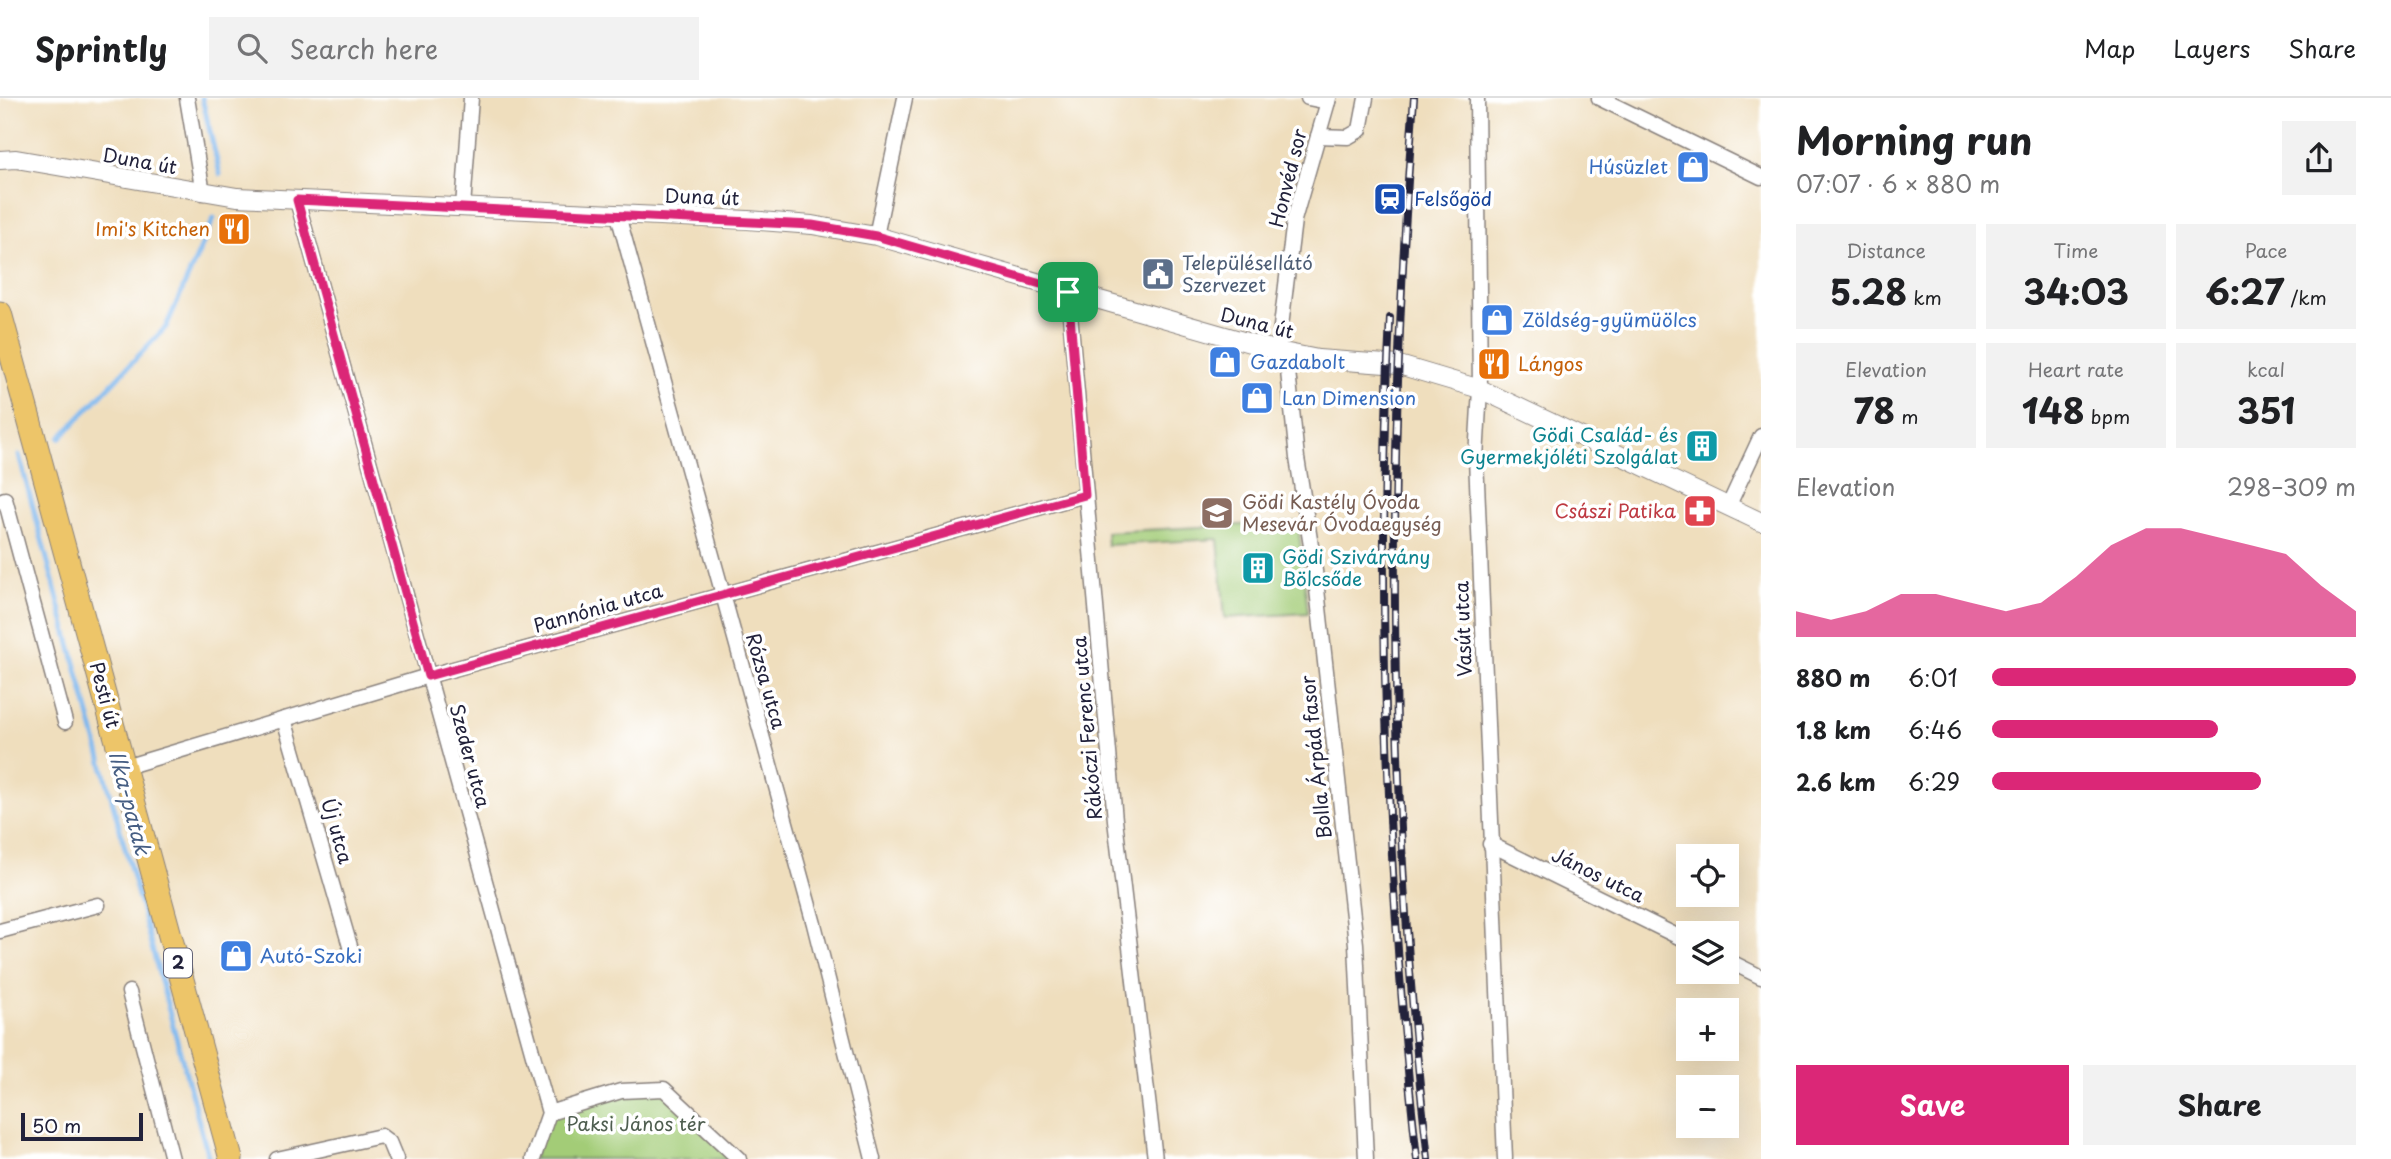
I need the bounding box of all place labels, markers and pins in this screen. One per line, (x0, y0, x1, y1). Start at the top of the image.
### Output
shop icon: Húsüzlet (1674, 148, 1712, 186)
place label: Húsüzlet (1589, 152, 1668, 180)
station icon: Felsőgöd (1371, 180, 1409, 218)
place label: Felsőgöd (1414, 184, 1492, 212)
restaurant icon: Imi's Kitchen (215, 210, 253, 248)
place label: Imi's Kitchen (95, 214, 210, 242)
place label: Településellátó Szervezet (1182, 248, 1313, 298)
public building icon: Településellátó Szervezet (1139, 255, 1177, 293)
pin (1038, 262, 1098, 322)
shop icon: Zöldség-gyümüölcs (1478, 301, 1516, 339)
place label: Zöldség-gyümüölcs (1522, 305, 1697, 333)
shop icon: Gazdabolt (1206, 343, 1244, 381)
restaurant icon: Lángos (1475, 345, 1513, 383)
place label: Gazdabolt (1250, 347, 1346, 375)
place label: Lángos (1518, 349, 1583, 377)
shop icon: Lan Dimension (1238, 379, 1276, 417)
place label: Lan Dimension (1282, 383, 1416, 411)
place label: Gödi Család- és Gyermekjóléti Szolgálat (1460, 420, 1678, 470)
building icon: Gödi Család- és Gyermekjóléti Szolgálat (1683, 427, 1721, 465)
place label: Gödi Kastély Óvoda Mesevár Óvodaegység (1242, 487, 1442, 537)
pharmacy icon: Császi Patika (1681, 492, 1719, 530)
school or university icon: Gödi Kastély Óvoda Mesevár Óvodaegység (1198, 494, 1236, 532)
place label: Császi Patika (1554, 496, 1676, 524)
place label: Gödi Szivárvány Bölcsőde (1282, 542, 1430, 592)
building icon: Gödi Szivárvány Bölcsőde (1239, 549, 1277, 587)
shop icon: Autó-Szoki (217, 937, 255, 975)
place label: Autó-Szoki (260, 941, 362, 969)

